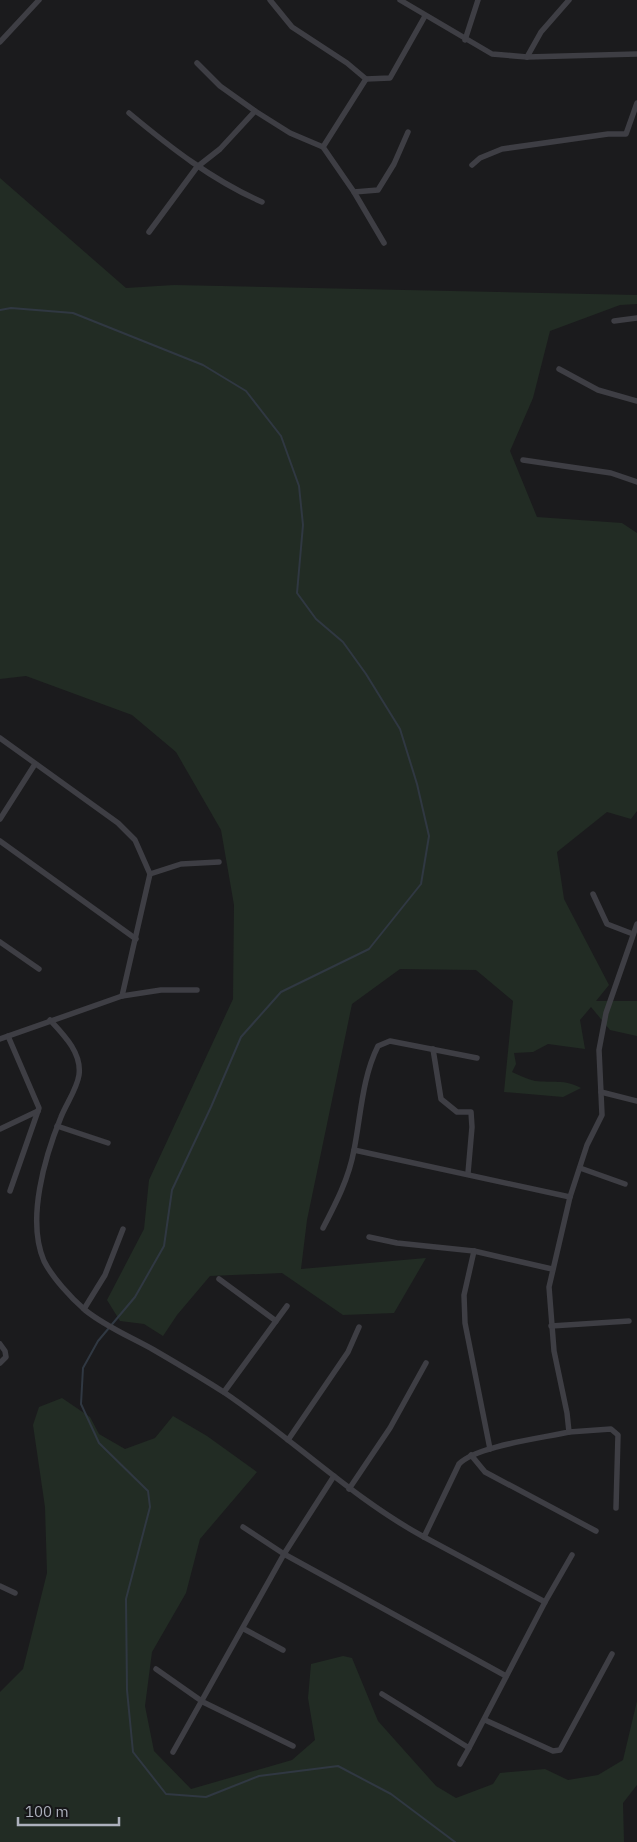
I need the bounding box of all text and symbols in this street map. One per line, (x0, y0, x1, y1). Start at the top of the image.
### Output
scale bar (18, 1794, 119, 1826)
text: 100 m (25, 1802, 69, 1821)

